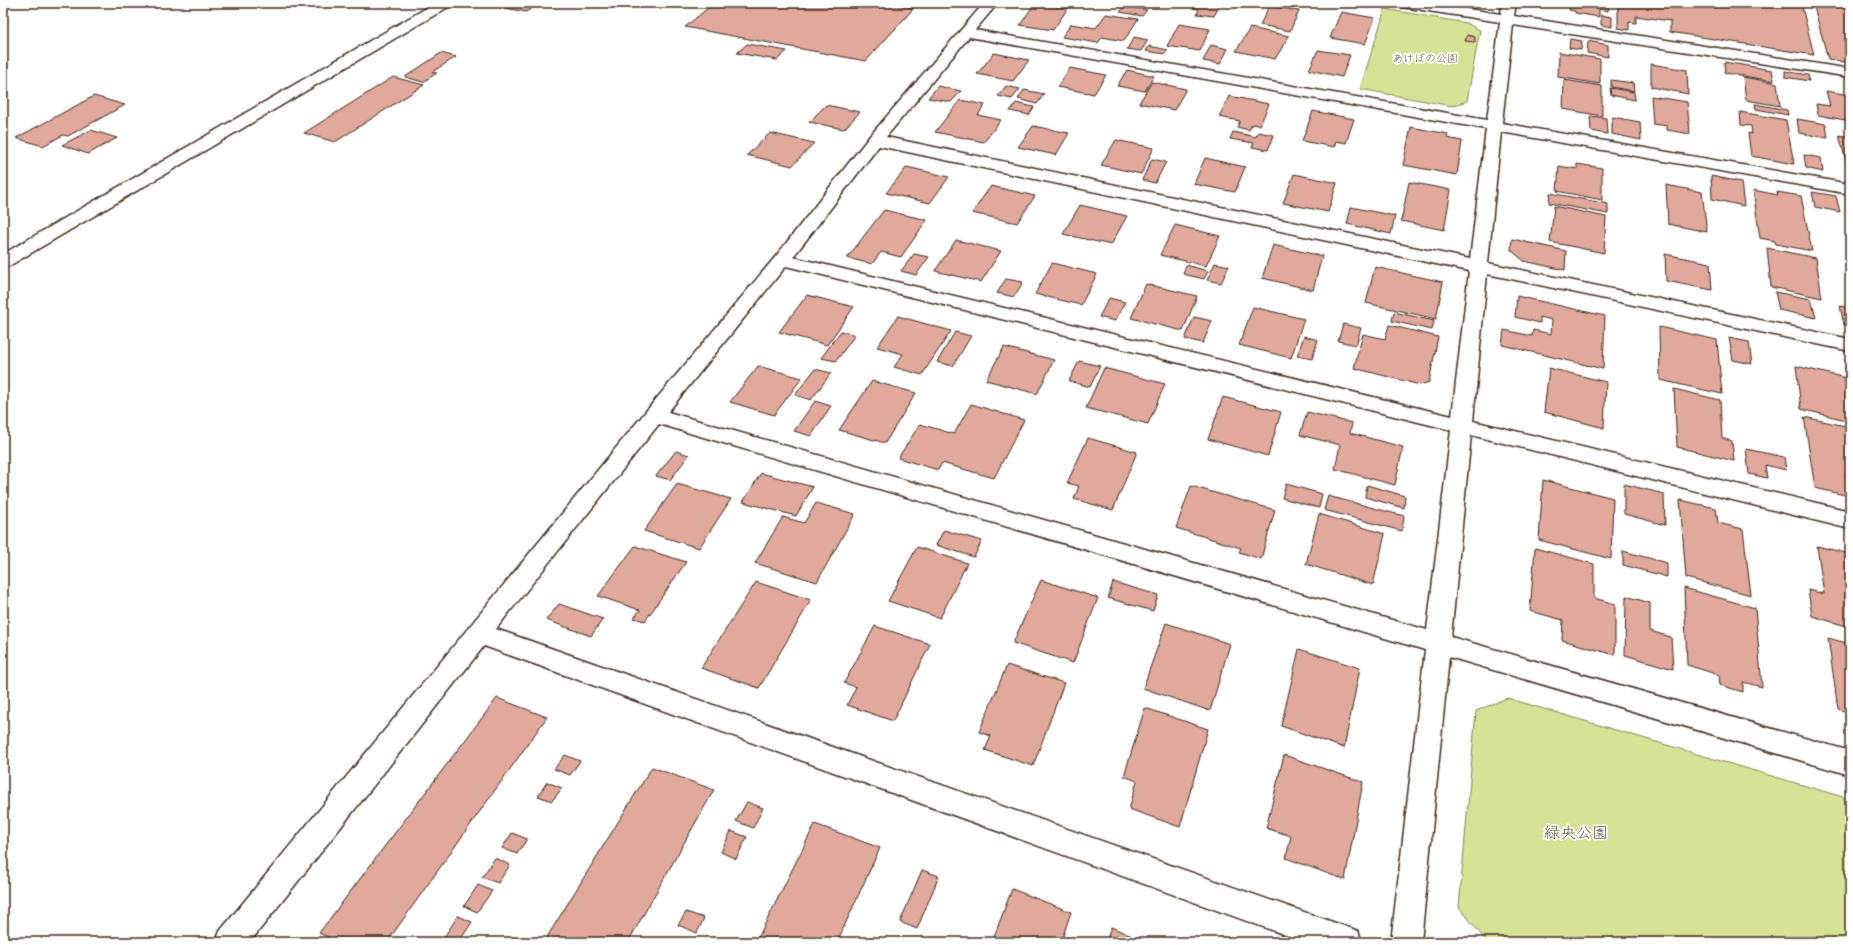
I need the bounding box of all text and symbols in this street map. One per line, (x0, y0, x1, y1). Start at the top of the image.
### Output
park label: あけぼの公園 (1392, 52, 1458, 65)
park label: 緑央公園 (1544, 824, 1608, 842)

